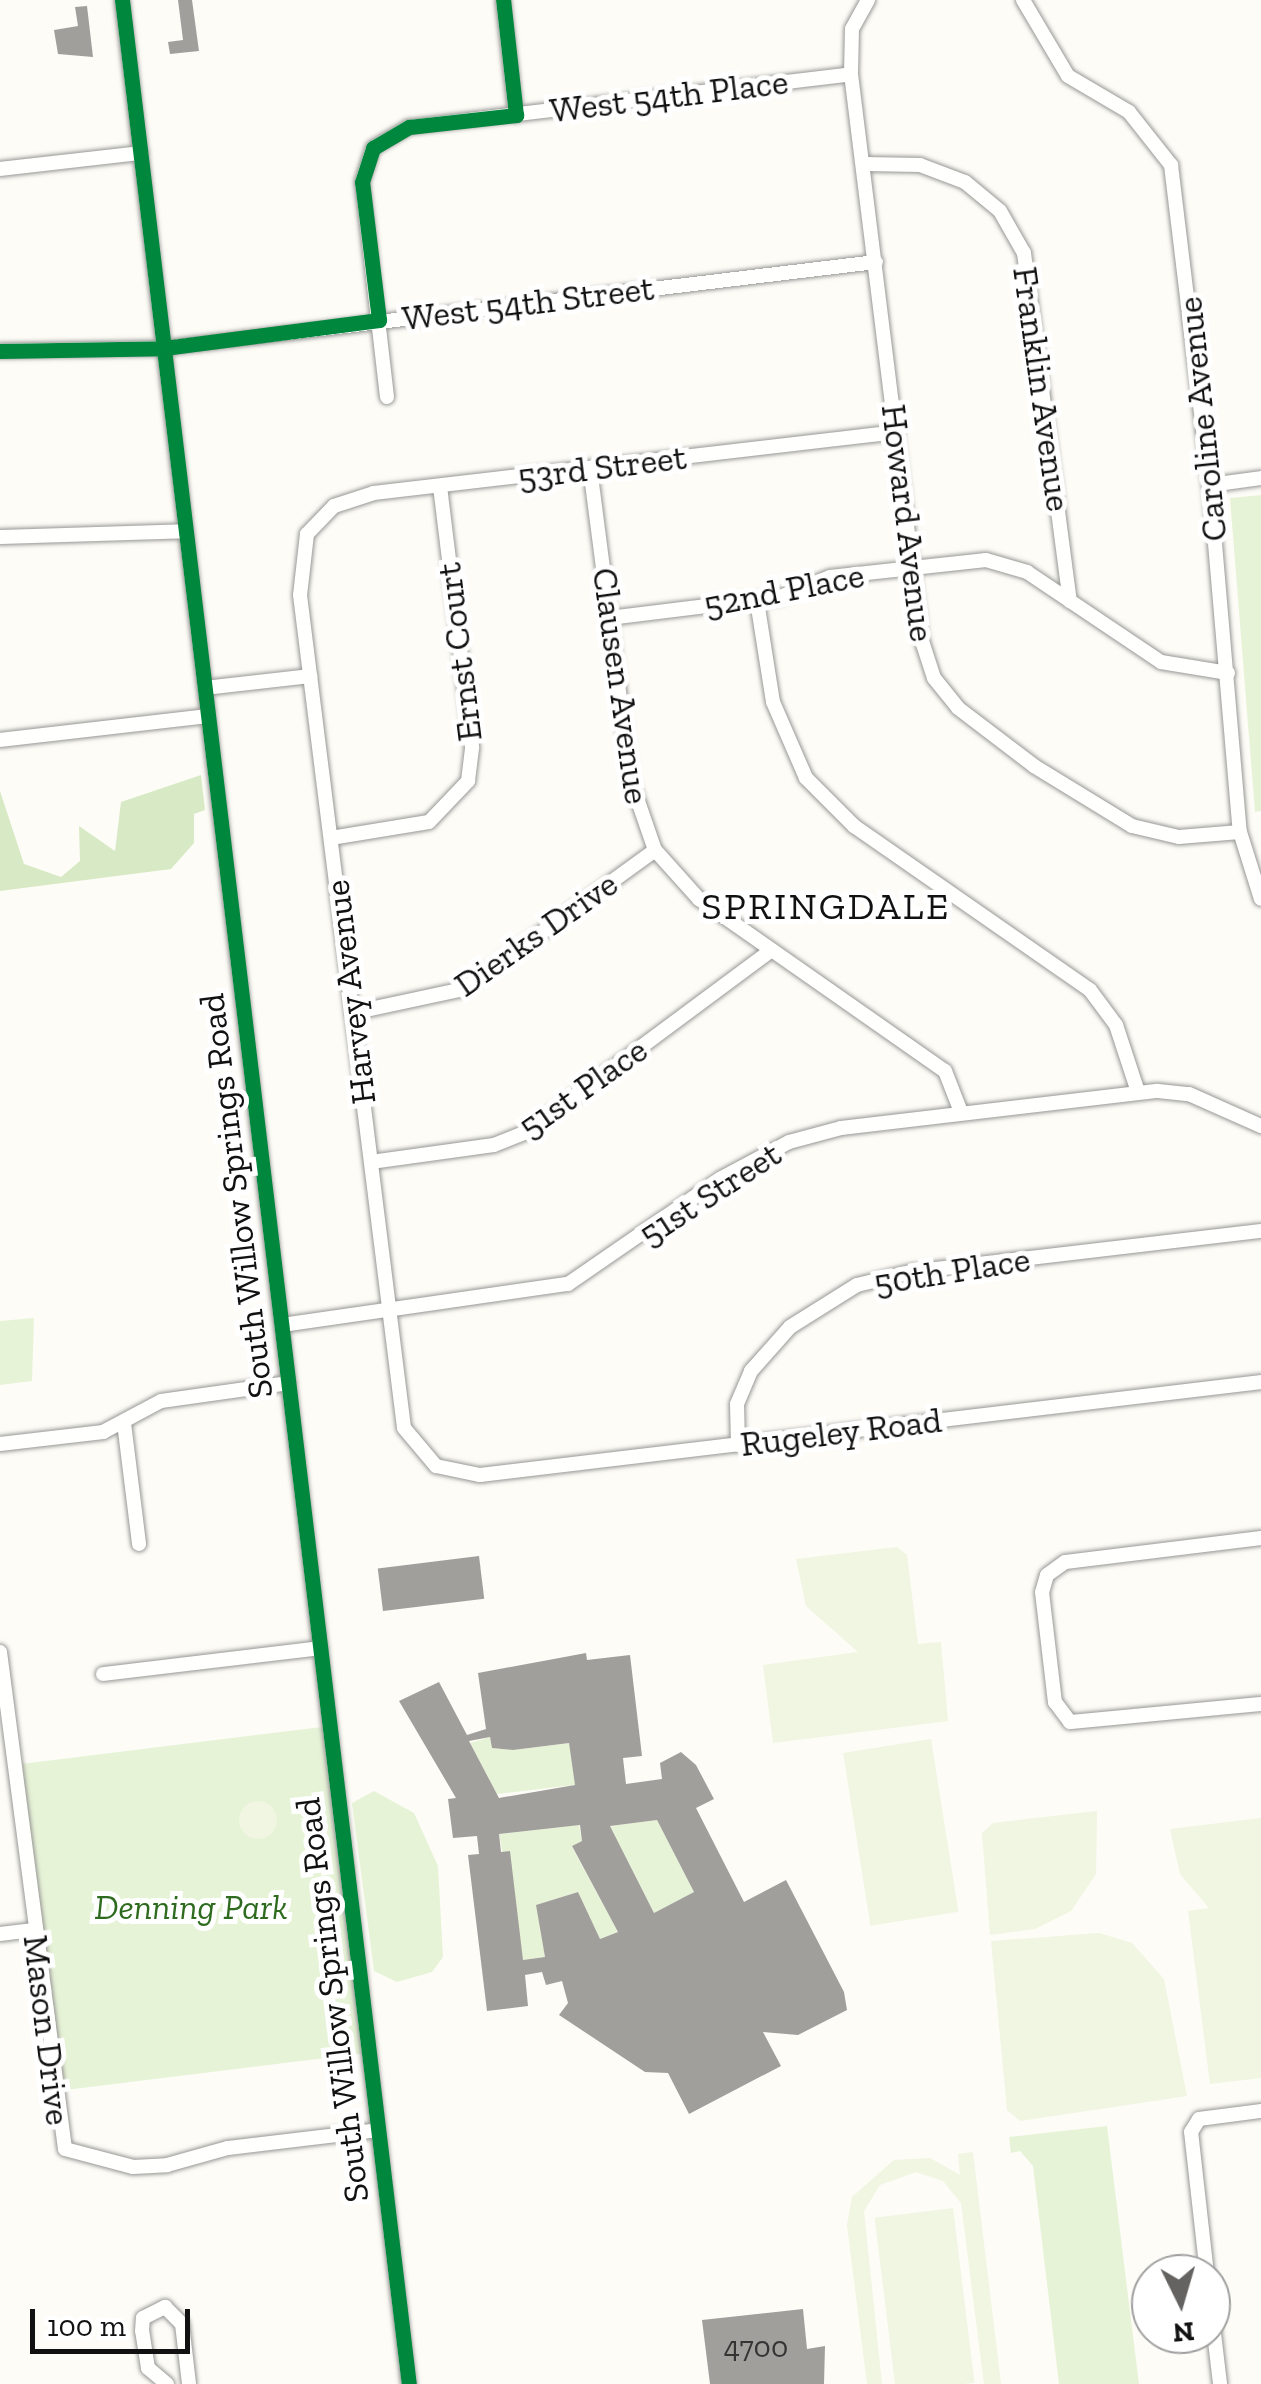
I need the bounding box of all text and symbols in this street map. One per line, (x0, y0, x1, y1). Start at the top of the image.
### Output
street label: West 54th Place (547, 61, 791, 131)
street label: Franklin Avenue (1004, 264, 1080, 514)
street label: West 54th Street (400, 267, 656, 339)
street label: Caroline Avenue (1168, 294, 1236, 544)
street label: Howard Avenue (873, 401, 943, 645)
street label: 53rd Street (516, 436, 688, 498)
street label: 52nd Place (700, 554, 868, 626)
street label: Ernst Court (427, 560, 491, 744)
street label: Clausen Avenue (584, 565, 658, 807)
street label: Dierks Drive (446, 863, 626, 1005)
street label: Harvey Avenue (315, 877, 385, 1107)
district label: SPRINGDALE (701, 884, 951, 930)
street label: South Willow Springs Road (190, 990, 282, 1402)
street label: 51st Place (511, 1029, 655, 1147)
street label: 51st Street (632, 1133, 788, 1255)
street label: 50th Place (871, 1238, 1033, 1304)
street label: Rugeley Road (738, 1399, 944, 1465)
street label: South Willow Springs Road (286, 1794, 378, 2206)
park label: Denning Park (94, 1886, 288, 1928)
street label: Mason Drive (15, 1933, 79, 2127)
north arrow (1131, 2254, 1231, 2354)
scale bar (35, 2289, 195, 2351)
text: 100 m (47, 2308, 126, 2344)
text: N (1171, 2315, 1196, 2350)
house number: 4700 (724, 2329, 788, 2365)

